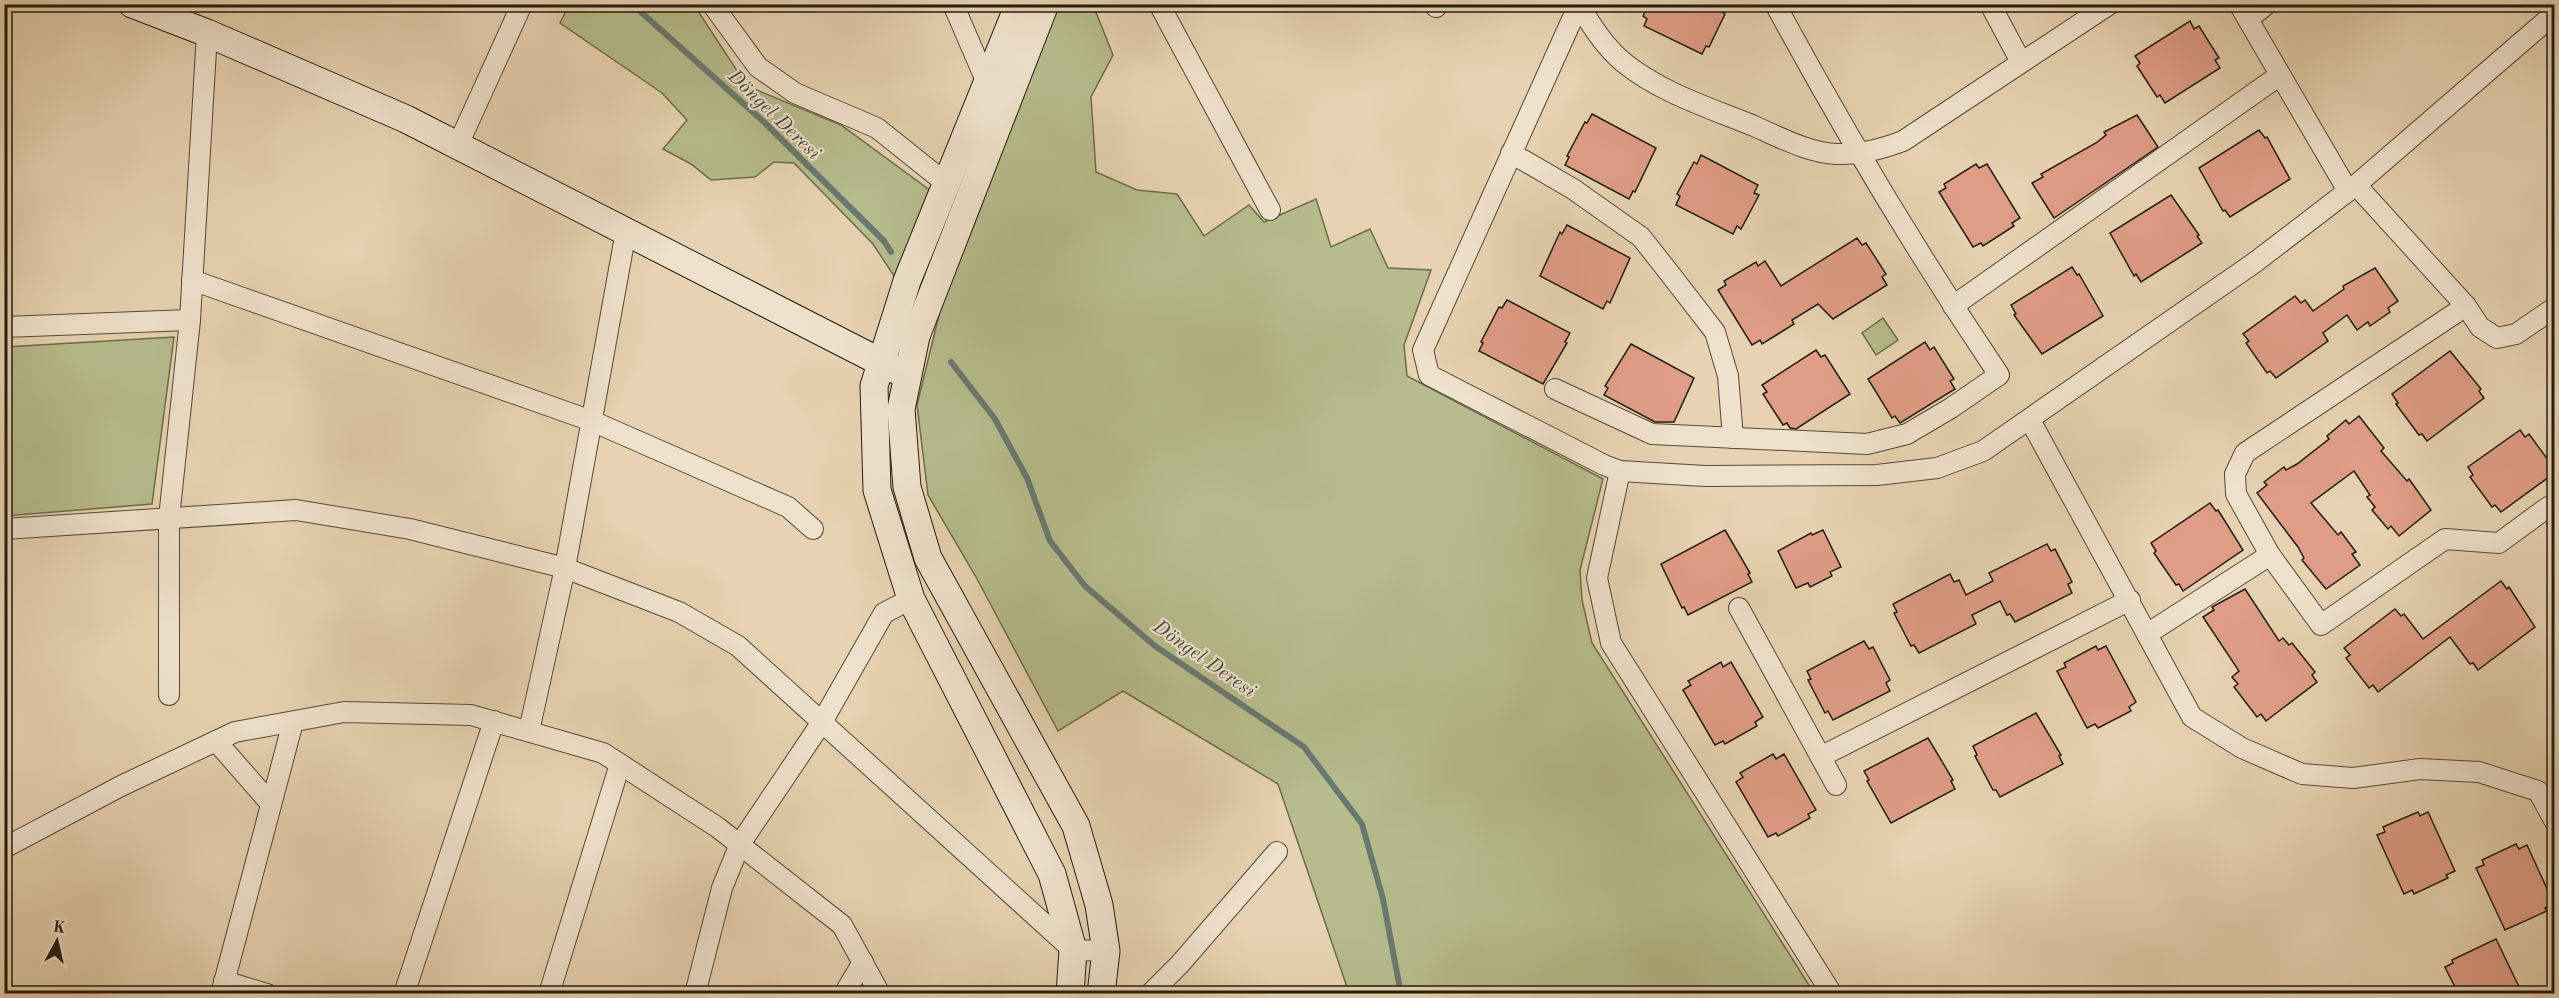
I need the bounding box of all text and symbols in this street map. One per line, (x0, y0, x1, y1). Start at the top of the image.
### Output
water label: Döngel Deresi (723, 66, 824, 165)
water label: Döngel Deresi (1148, 616, 1259, 702)
north arrow (27, 911, 87, 971)
text: K (52, 919, 66, 937)

